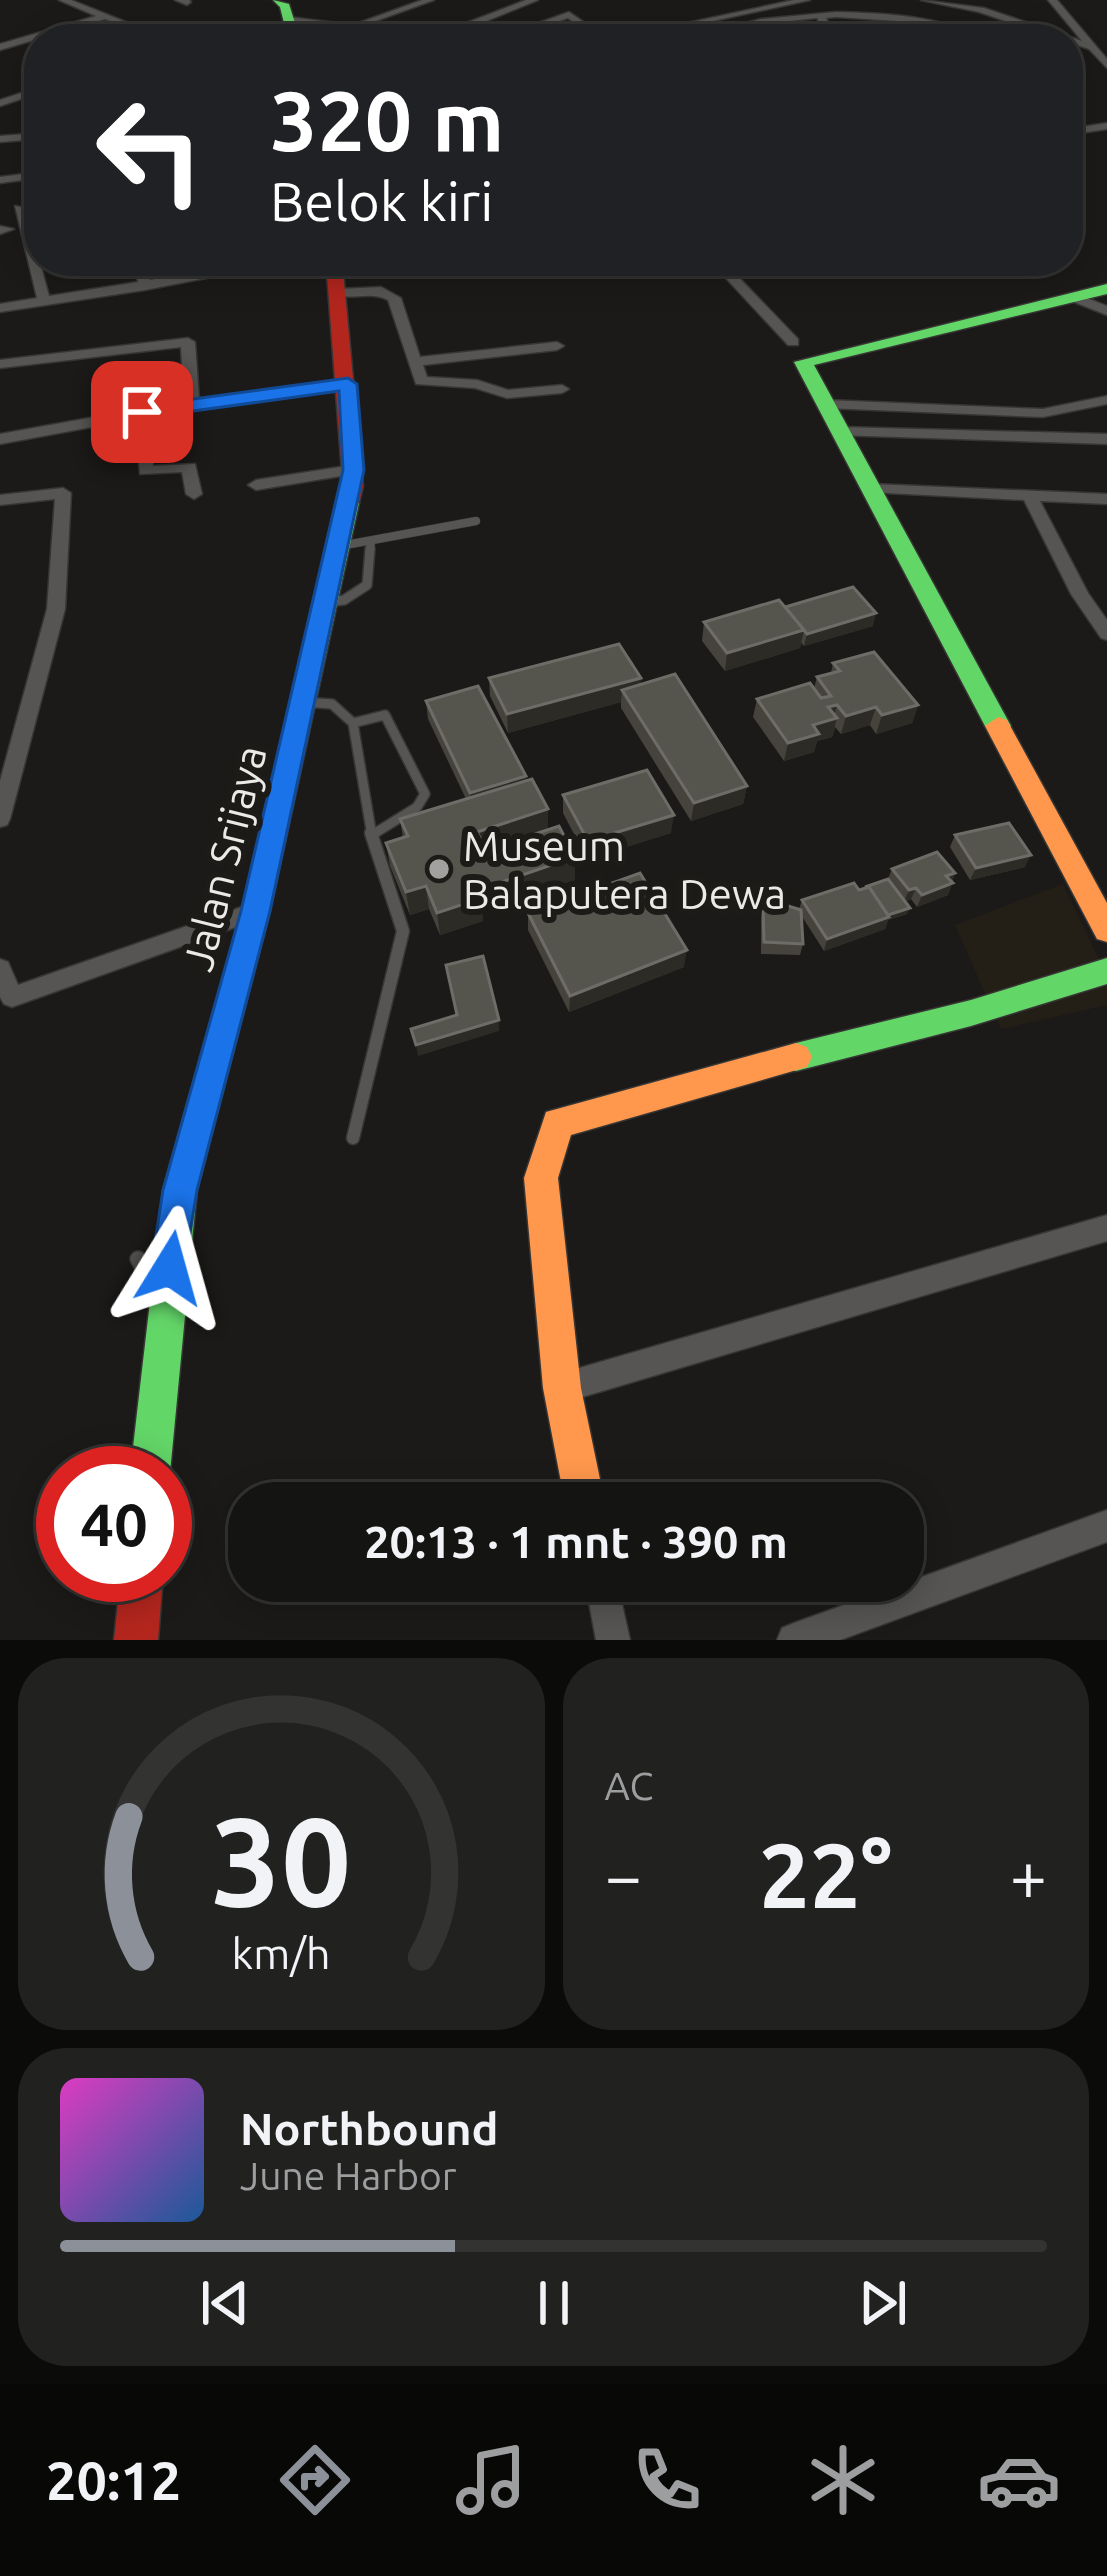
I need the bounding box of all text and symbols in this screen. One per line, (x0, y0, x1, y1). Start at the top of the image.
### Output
icon: left (72, 72, 228, 228)
text: 320 m (270, 73, 504, 167)
text: Belok kiri (270, 171, 493, 231)
pin (91, 361, 193, 463)
icon: arrive (109, 379, 175, 445)
street label: Jalan Srijaya (173, 741, 275, 975)
place label: Museum Balaputera Dewa (463, 822, 786, 917)
marker: Museum Balaputera Dewa (426, 856, 452, 882)
position arrow (107, 1205, 233, 1331)
speed limit sign: 40 (36, 1446, 192, 1602)
text: 20:13 · 1 mnt · 390 m (364, 1516, 788, 1567)
text: AC (605, 1764, 653, 1807)
text: 30 (211, 1790, 352, 1930)
text: 22° (759, 1824, 892, 1925)
text: − (605, 1838, 642, 1912)
text: + (1010, 1838, 1047, 1912)
text: km/h (232, 1929, 331, 1977)
text: Northbound (240, 2103, 499, 2154)
text: June Harbor (240, 2154, 457, 2197)
icon: previous (192, 2270, 258, 2336)
icon: pause (521, 2270, 587, 2336)
icon: next (850, 2270, 916, 2336)
icon: directions (273, 2438, 357, 2522)
icon: music (449, 2438, 533, 2522)
icon: phone (625, 2438, 709, 2522)
icon: climate (801, 2438, 885, 2522)
icon: car (977, 2438, 1061, 2522)
text: 20:12 (46, 2450, 181, 2510)

